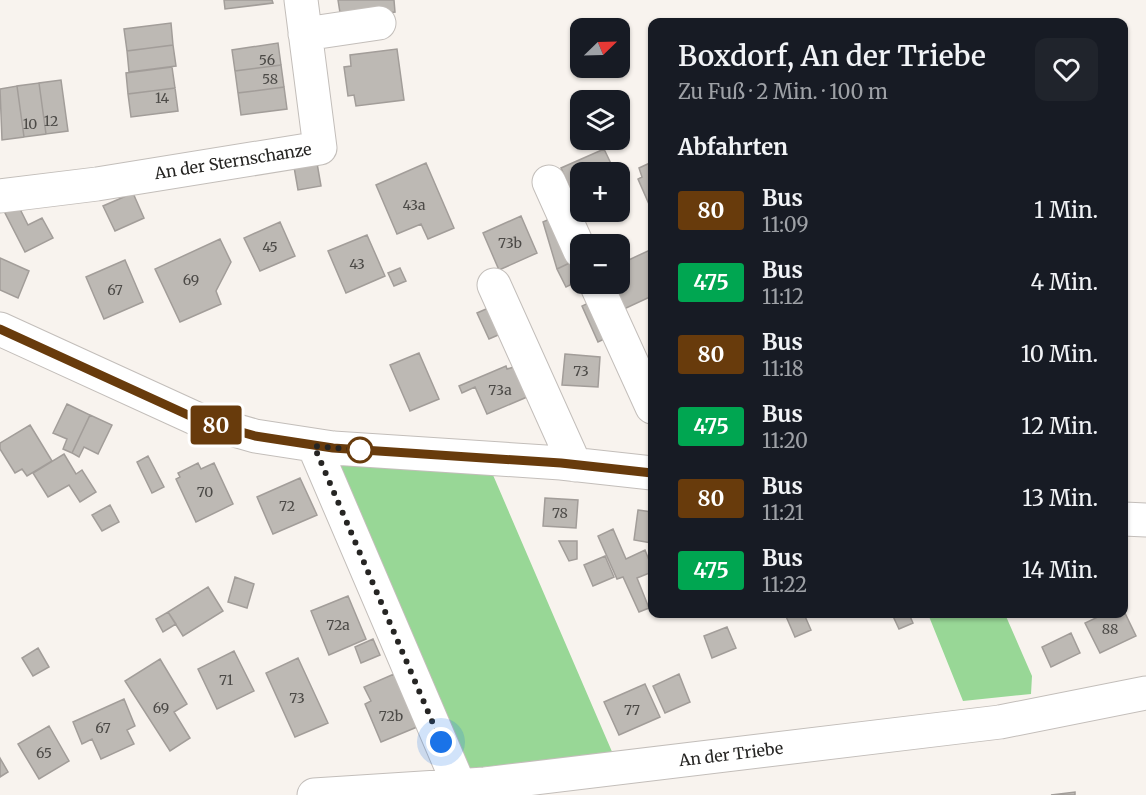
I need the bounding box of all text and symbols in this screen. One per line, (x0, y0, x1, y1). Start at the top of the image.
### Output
north arrow (570, 18, 630, 78)
map controls (570, 18, 630, 294)
text: Boxdorf, An der Triebe (678, 38, 986, 74)
button: heart (1035, 38, 1098, 101)
house number: 56 (259, 51, 275, 69)
house number: 58 (262, 70, 278, 88)
text: Zu Fuß · 2 Min. · 100 m (678, 79, 888, 104)
house number: 14 (155, 89, 169, 107)
button: layers (570, 90, 630, 150)
house number: 12 (44, 112, 58, 130)
house number: 10 (23, 115, 37, 133)
text: Abfahrten (678, 133, 788, 161)
street label: An der Sternschanze (152, 139, 313, 183)
button: + (570, 162, 630, 222)
text: Bus (762, 184, 803, 212)
house number: 43a (403, 196, 426, 214)
text: 1 Min. (1034, 196, 1098, 224)
text: 80 (698, 197, 724, 224)
text: 11:09 (762, 212, 809, 237)
house number: 73b (498, 234, 522, 252)
button: − (570, 234, 630, 294)
house number: 45 (262, 238, 278, 256)
house number: 43 (349, 255, 365, 273)
text: Bus (762, 256, 803, 284)
text: 4 Min. (1030, 268, 1098, 296)
text: 475 (693, 269, 729, 296)
house number: 69 (183, 271, 199, 289)
house number: 67 (107, 281, 123, 299)
text: 11:12 (762, 284, 804, 309)
text: Bus (762, 328, 803, 356)
text: 10 Min. (1021, 340, 1098, 368)
text: 80 (698, 341, 724, 368)
text: 11:18 (762, 356, 804, 381)
house number: 73 (573, 362, 589, 380)
house number: 73a (488, 381, 512, 399)
text: Bus (762, 400, 803, 428)
line badge: 80 (189, 406, 243, 444)
text: 80 (203, 412, 229, 439)
text: 12 Min. (1021, 412, 1098, 440)
text: 475 (693, 413, 729, 440)
text: 11:20 (762, 428, 808, 453)
unlabelled marker (347, 437, 373, 463)
text: Bus (762, 472, 803, 500)
house number: 70 (197, 483, 213, 501)
text: 13 Min. (1022, 484, 1098, 512)
text: 80 (698, 485, 724, 512)
house number: 72 (279, 497, 295, 515)
text: 11:21 (762, 500, 804, 525)
house number: 78 (552, 504, 568, 522)
text: Bus (762, 544, 803, 572)
text: 14 Min. (1022, 556, 1098, 584)
text: 475 (693, 557, 729, 584)
text: 11:22 (762, 572, 807, 597)
house number: 72a (326, 616, 350, 634)
house number: 88 (1102, 620, 1118, 638)
house number: 71 (219, 671, 233, 689)
house number: 73 (289, 689, 305, 707)
house number: 69 (153, 699, 169, 717)
house number: 77 (624, 701, 640, 719)
house number: 72b (379, 707, 403, 725)
house number: 67 (95, 719, 111, 737)
your location (426, 727, 456, 757)
street label: An der Triebe (677, 738, 784, 770)
house number: 65 (36, 744, 52, 762)

